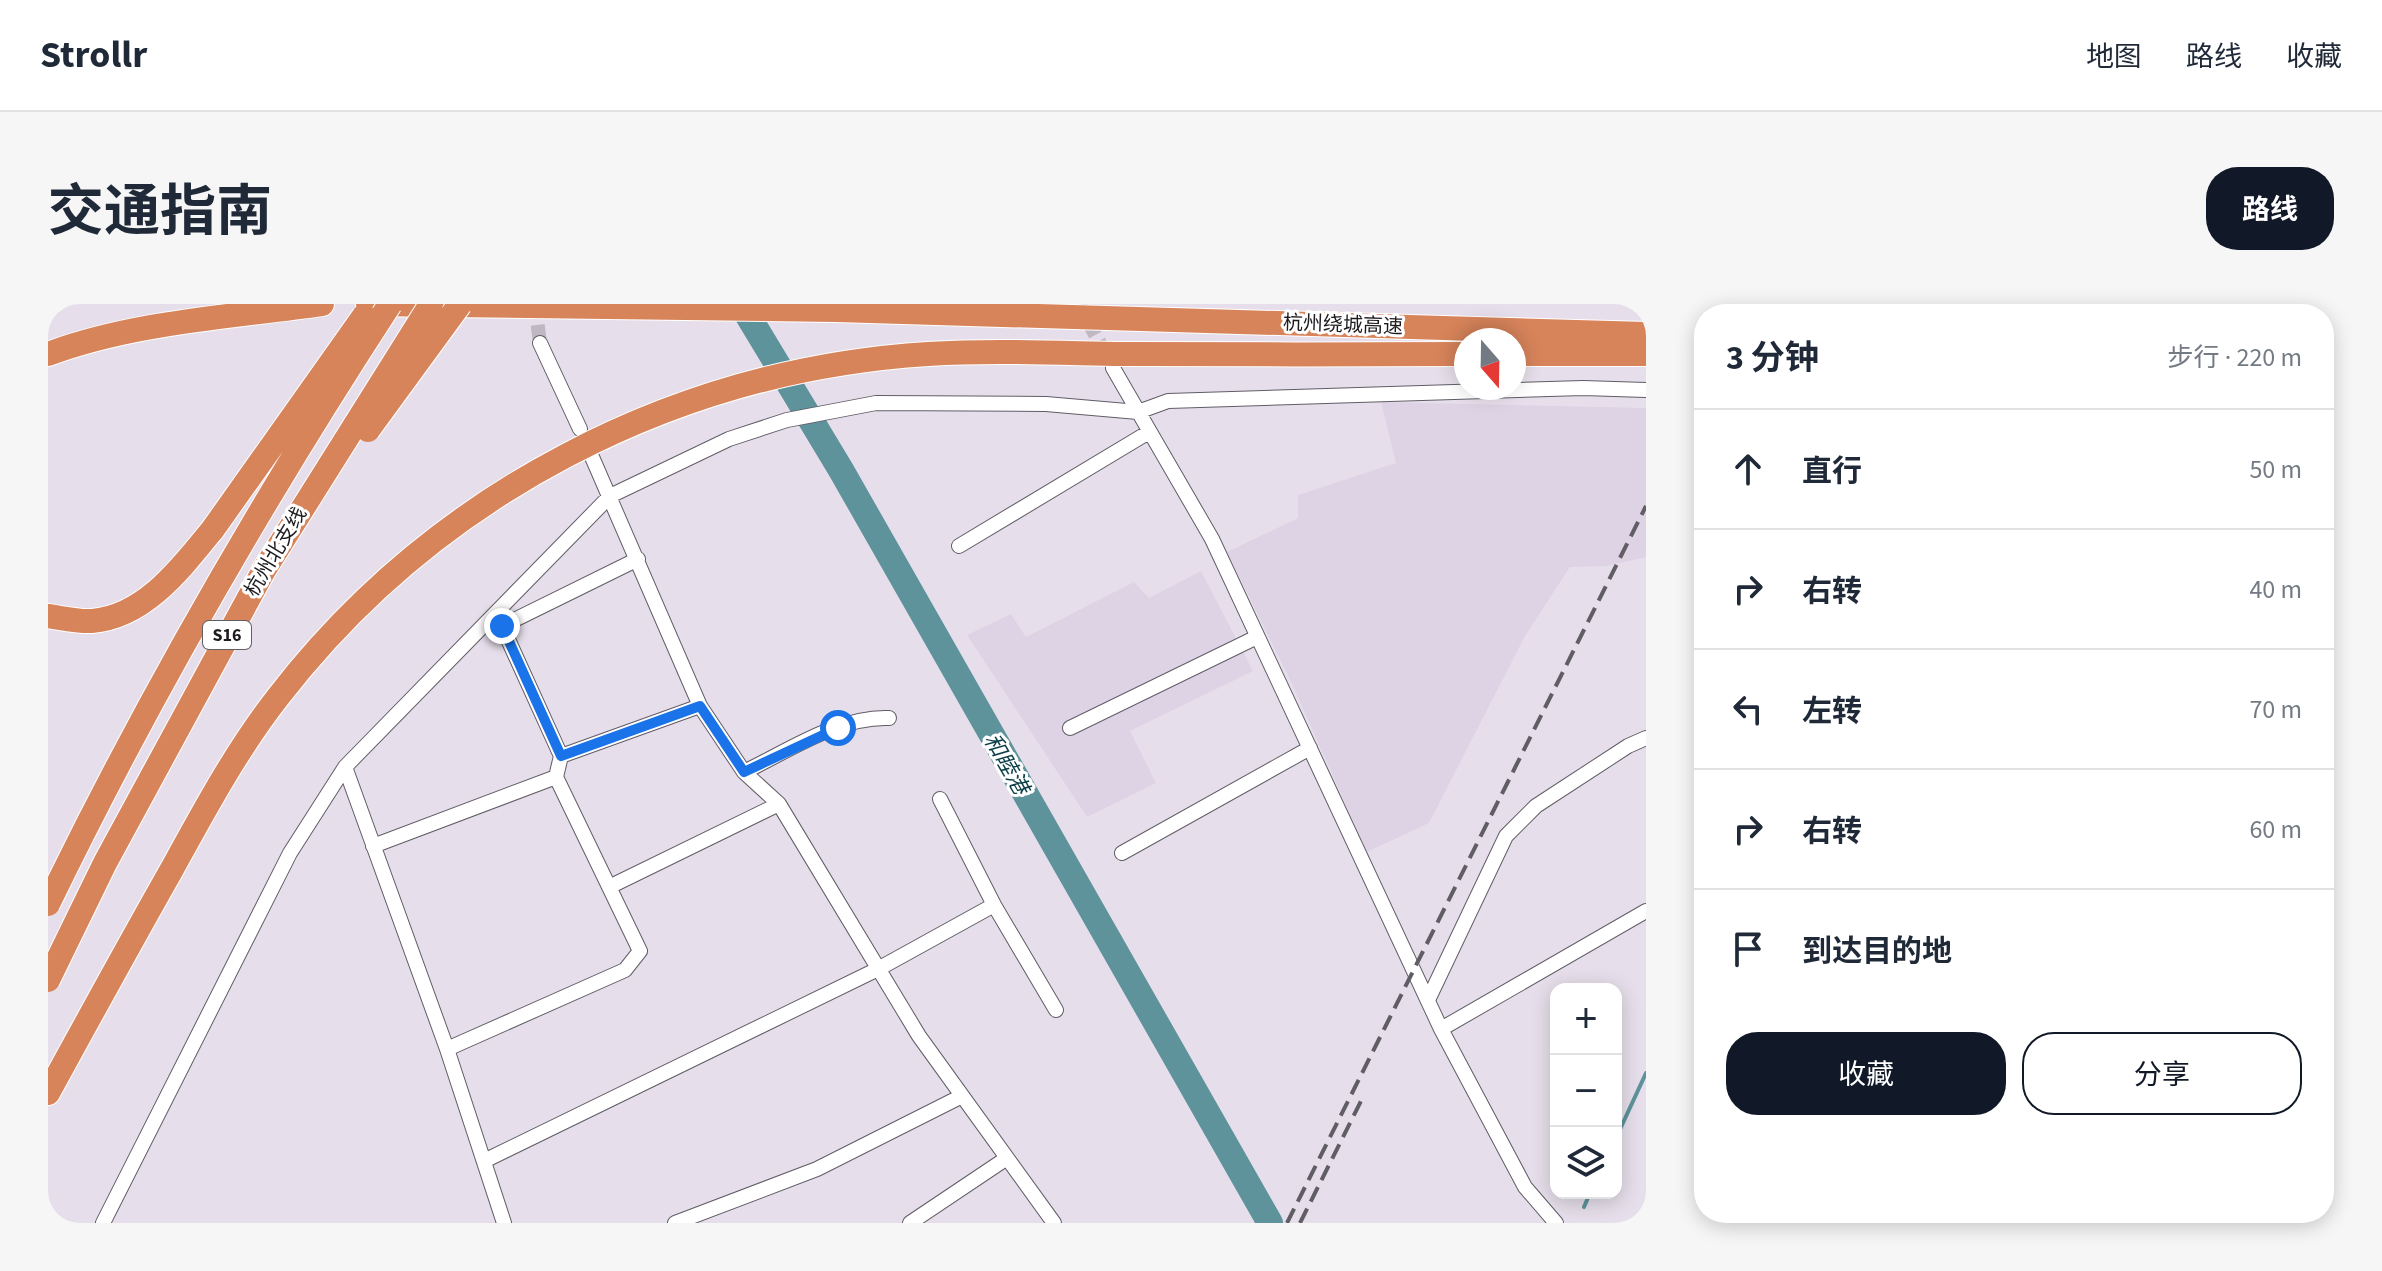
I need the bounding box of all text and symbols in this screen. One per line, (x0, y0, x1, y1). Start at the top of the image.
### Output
text: Strollr (40, 28, 147, 82)
text: 地图 (2086, 37, 2142, 77)
text: 路线 (2186, 37, 2242, 77)
text: 收藏 (2286, 37, 2342, 77)
button: 路线 (2206, 167, 2334, 250)
text: 交通指南 (48, 173, 272, 252)
street label: 杭州绕城高速 (1283, 309, 1403, 341)
north arrow (1454, 328, 1526, 400)
text: 3 分钟 (1726, 334, 1819, 383)
text: 步行 · 220 m (2168, 339, 2302, 376)
icon: ahead (1726, 447, 1770, 491)
text: 直行 (1802, 450, 1862, 493)
text: 50 m (2249, 451, 2302, 488)
street label: 杭州北支线 (238, 502, 314, 602)
icon: right (1726, 567, 1770, 611)
text: 右转 (1802, 570, 1862, 613)
text: 40 m (2249, 571, 2302, 608)
route end (484, 608, 520, 644)
road number: S16 (203, 621, 251, 649)
icon: left (1726, 687, 1770, 731)
text: 左转 (1802, 690, 1862, 733)
text: 70 m (2249, 691, 2302, 728)
route start (820, 710, 856, 746)
water label: 和睦港 (976, 727, 1038, 803)
icon: right (1726, 807, 1770, 851)
text: 右转 (1802, 810, 1862, 853)
text: 60 m (2249, 811, 2302, 848)
icon: arrive (1726, 927, 1770, 971)
text: 到达目的地 (1802, 930, 1952, 973)
map controls (1550, 983, 1622, 1199)
button: + (1550, 983, 1622, 1055)
button: 收藏 (1726, 1032, 2006, 1115)
button: 分享 (2022, 1032, 2302, 1115)
button: − (1550, 1055, 1622, 1127)
button: layers (1550, 1127, 1622, 1199)

